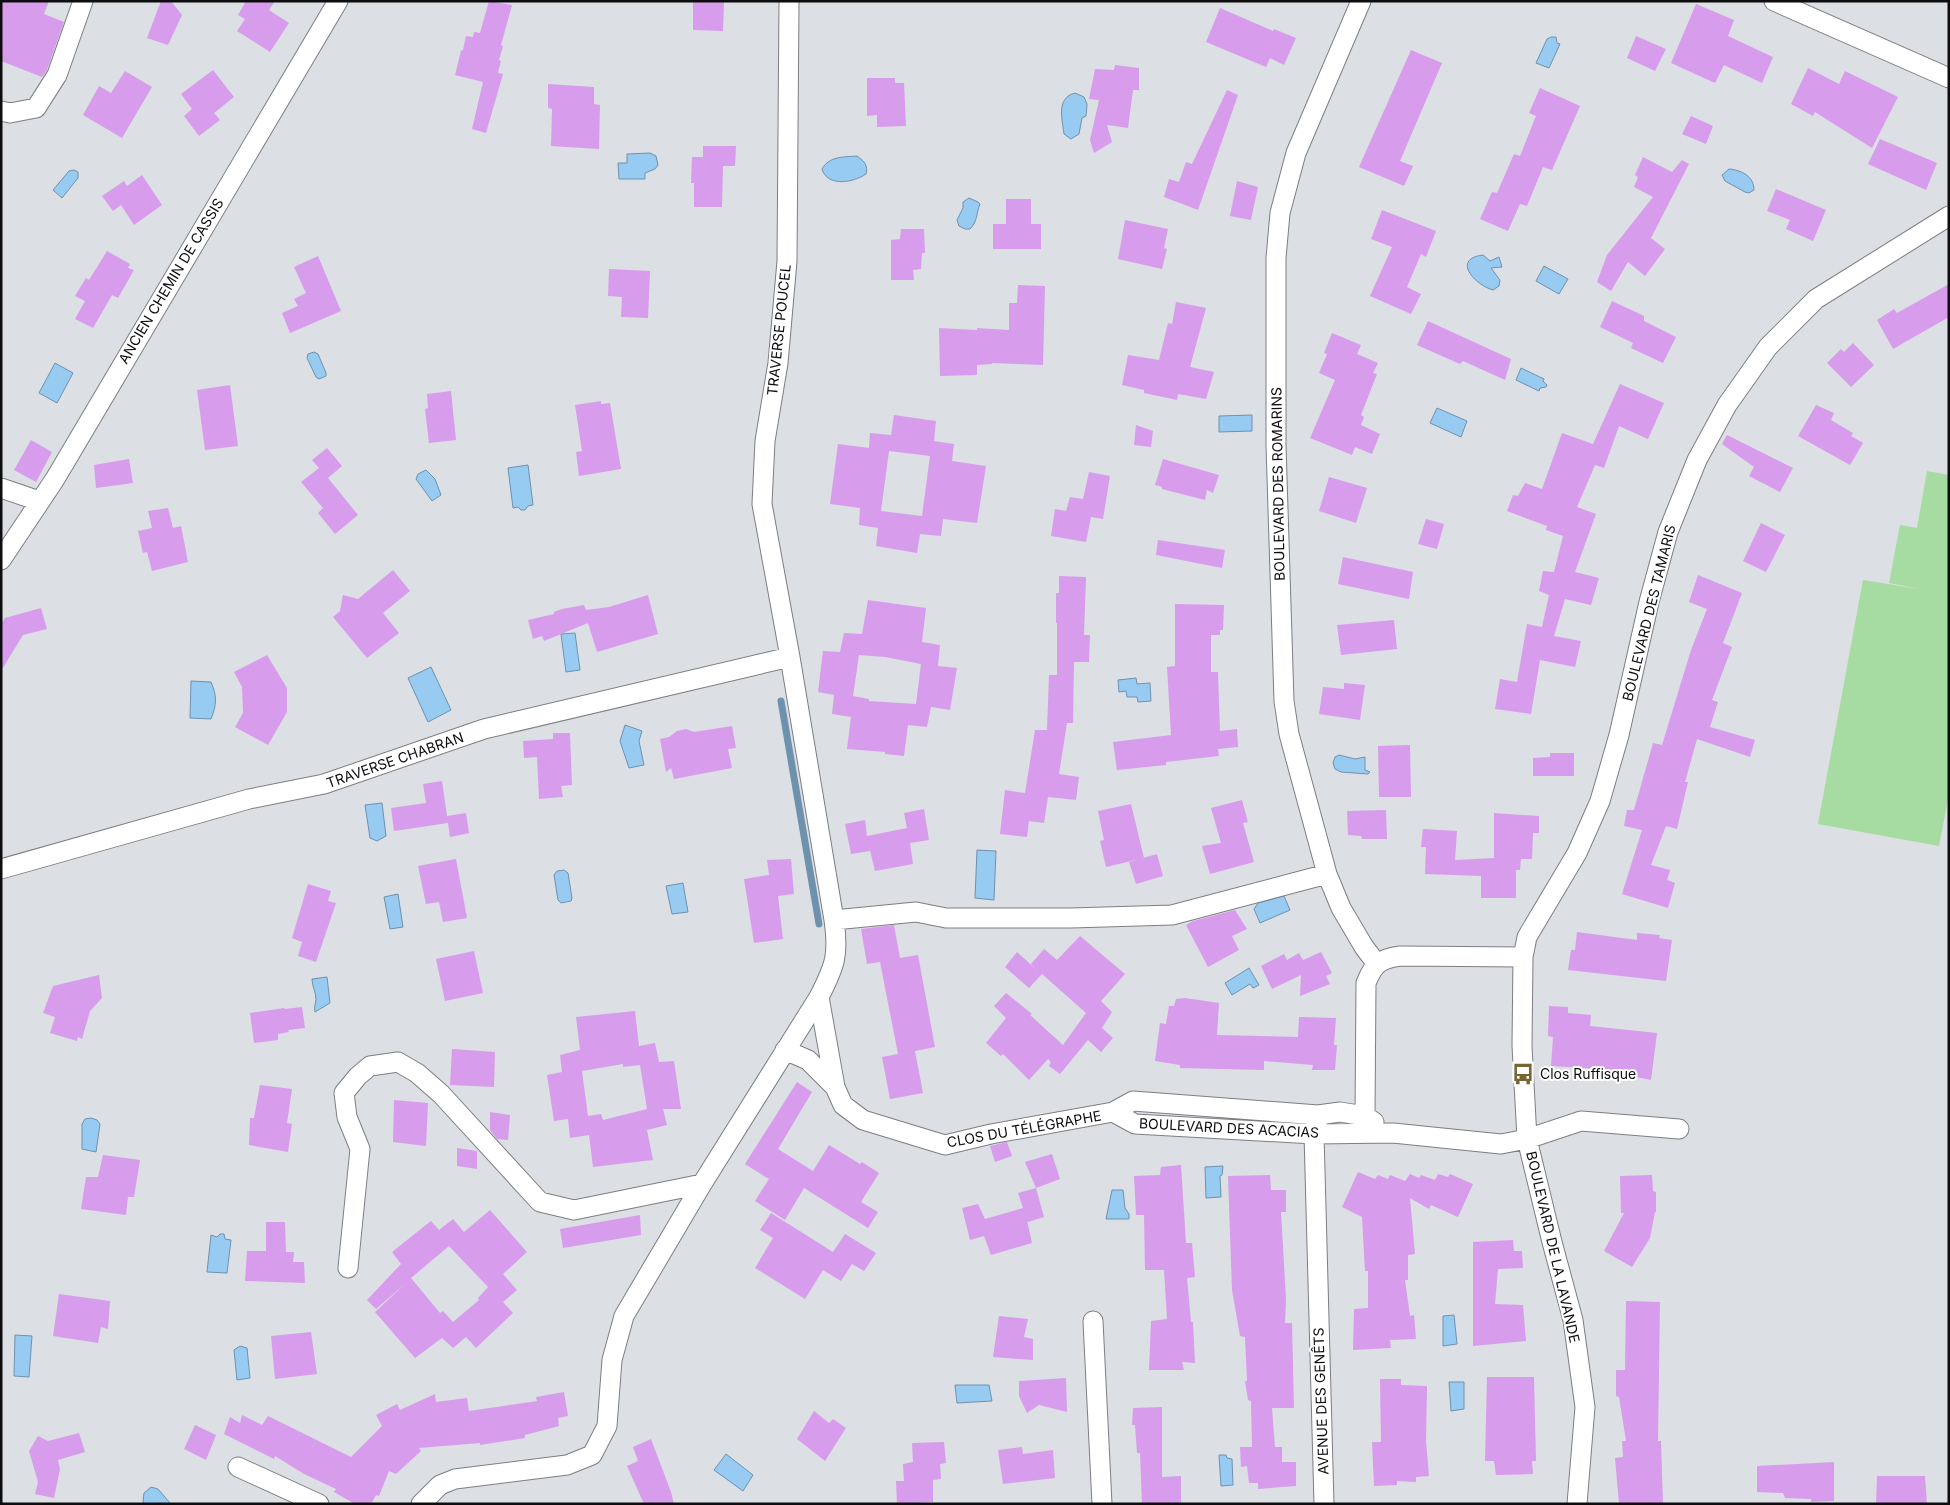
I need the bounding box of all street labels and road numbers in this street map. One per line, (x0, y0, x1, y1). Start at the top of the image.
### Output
street label: ANCIEN CHEMIN DE CASSIS (114, 195, 227, 366)
street label: TRAVERSE POUCEL (763, 263, 794, 396)
street label: BOULEVARD DES ROMARINS (1267, 387, 1288, 581)
street label: BOULEVARD DES TAMARIS (1618, 523, 1679, 703)
street label: TRAVERSE CHABRAN (324, 728, 466, 791)
street label: CLOS DU TÉLÉGRAPHE (945, 1107, 1102, 1150)
street label: BOULEVARD DES ACACIAS (1138, 1114, 1320, 1141)
street label: BOULEVARD DE LA LAVANDE (1523, 1149, 1584, 1344)
street label: AVENUE DES GENÊTS (1309, 1327, 1332, 1475)

